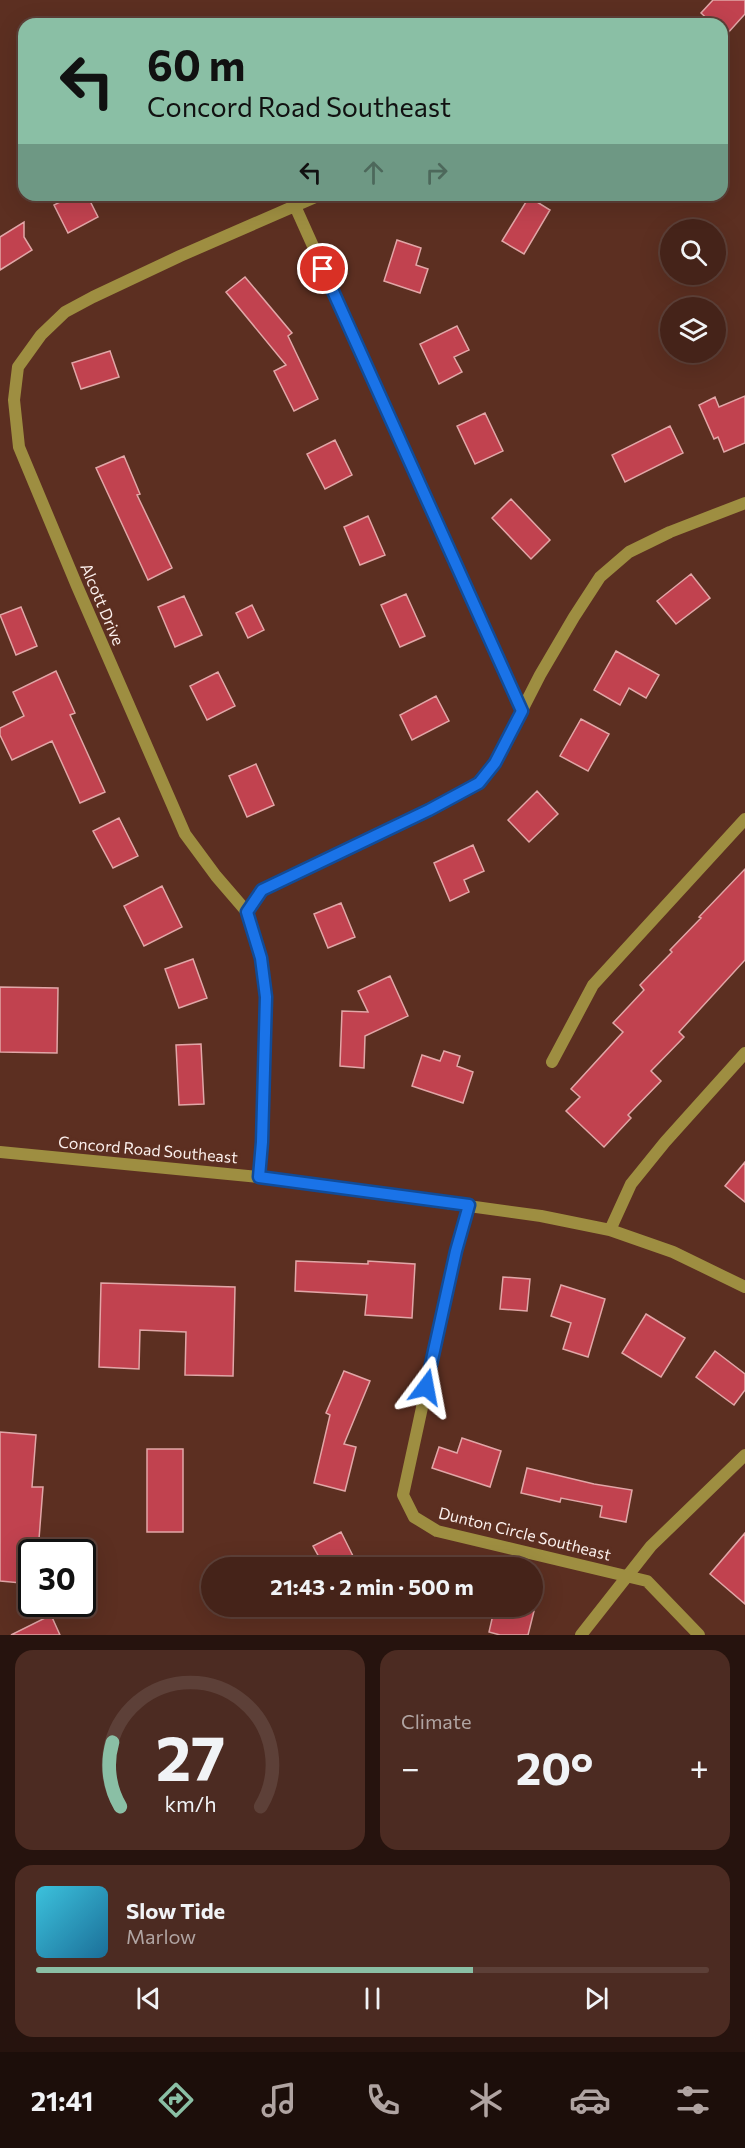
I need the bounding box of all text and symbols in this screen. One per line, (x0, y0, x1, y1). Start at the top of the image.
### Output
text: 60 m (147, 38, 246, 90)
icon: left (48, 42, 126, 120)
text: Concord Road Southeast (147, 90, 451, 123)
icon: left (294, 156, 327, 189)
icon: ahead (357, 156, 390, 189)
icon: right (420, 156, 453, 189)
map controls (660, 219, 726, 363)
button: search (660, 219, 726, 285)
pin (297, 243, 348, 294)
icon: arrive (306, 252, 339, 285)
button: layers (660, 297, 726, 363)
street label: Alcott Drive (77, 560, 129, 648)
street label: Concord Road Southeast (57, 1132, 239, 1166)
position arrow (394, 1355, 458, 1419)
street label: Dunton Circle Southeast (437, 1502, 614, 1564)
speed limit sign: 30 (18, 1539, 96, 1617)
text: 21:43 · 2 min · 500 m (270, 1573, 474, 1600)
text: Climate (401, 1709, 471, 1733)
text: 27 (155, 1718, 225, 1794)
text: 20° (516, 1739, 594, 1794)
text: − (401, 1746, 420, 1787)
text: + (690, 1746, 709, 1787)
text: km/h (164, 1790, 216, 1816)
text: Slow Tide (126, 1897, 225, 1924)
text: Marlow (126, 1924, 196, 1948)
icon: previous (132, 1982, 165, 2015)
icon: pause (356, 1982, 389, 2015)
icon: next (580, 1982, 613, 2015)
icon: directions (155, 2079, 197, 2121)
icon: music (258, 2079, 300, 2121)
icon: phone (362, 2079, 404, 2121)
icon: climate (465, 2079, 507, 2121)
icon: car (569, 2079, 611, 2121)
icon: filters (672, 2079, 714, 2121)
text: 21:41 (31, 2084, 93, 2117)

